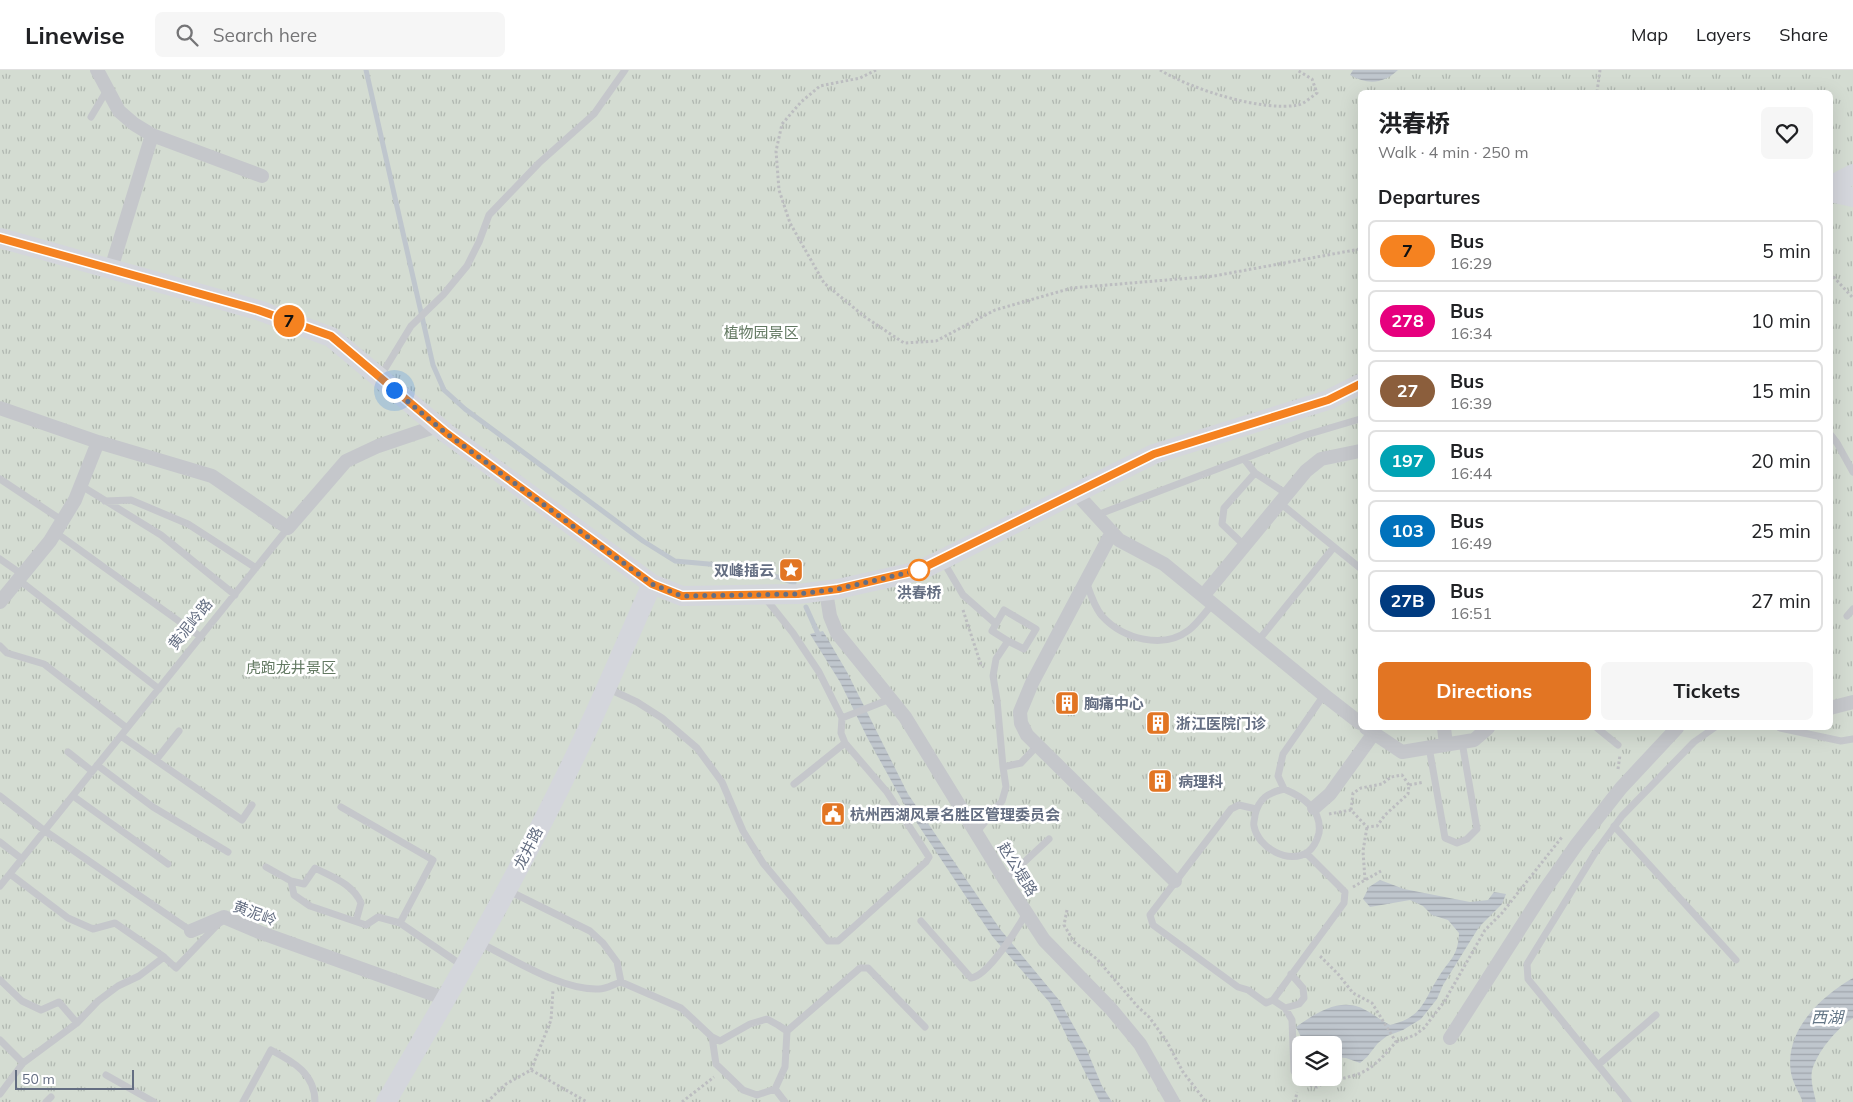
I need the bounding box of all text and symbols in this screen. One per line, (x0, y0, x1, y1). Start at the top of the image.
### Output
search box (155, 12, 505, 57)
text: Linewise (25, 20, 125, 50)
icon: search (173, 21, 201, 49)
text: Search here (213, 23, 317, 47)
text: Map (1631, 23, 1668, 46)
text: Layers (1696, 23, 1751, 46)
text: Share (1779, 23, 1828, 46)
button: heart (1761, 107, 1813, 159)
text: 洪春桥 (1378, 108, 1450, 138)
text: Walk · 4 min · 250 m (1378, 142, 1529, 162)
text: Departures (1378, 185, 1480, 209)
text: Bus (1450, 229, 1484, 253)
text: 7 (1402, 239, 1413, 262)
text: 5 min (1762, 239, 1811, 263)
text: 16:29 (1450, 253, 1492, 273)
text: Bus (1450, 299, 1484, 323)
line badge: 7 (273, 305, 305, 337)
text: 7 (284, 309, 294, 332)
text: 278 (1391, 309, 1424, 332)
text: 10 min (1751, 309, 1811, 333)
park label: 植物园景区 (723, 323, 799, 342)
text: 16:34 (1450, 323, 1492, 343)
text: Bus (1450, 369, 1484, 393)
your location (382, 378, 407, 403)
text: 27 (1397, 379, 1418, 402)
text: 15 min (1751, 379, 1811, 403)
text: 16:39 (1450, 393, 1492, 413)
text: Bus (1450, 439, 1484, 463)
text: 197 (1391, 449, 1424, 472)
text: 20 min (1751, 449, 1811, 473)
text: 16:44 (1450, 463, 1492, 483)
text: Bus (1450, 509, 1484, 533)
text: 103 (1391, 519, 1424, 542)
text: 25 min (1751, 519, 1811, 543)
text: 16:49 (1450, 533, 1492, 553)
place icon: 双峰插云 (778, 557, 804, 583)
marker: 洪春桥 (908, 559, 930, 581)
place label: 双峰插云 (714, 561, 774, 580)
text: Bus (1450, 579, 1484, 603)
place label: 洪春桥 (896, 583, 942, 602)
text: 27B (1390, 589, 1425, 612)
text: 27 min (1751, 589, 1811, 613)
street label: 黄泥岭路 (164, 595, 216, 653)
text: 16:51 (1450, 603, 1492, 623)
park label: 虎跑龙井景区 (246, 658, 336, 677)
button: Directions (1378, 662, 1591, 720)
button: Tickets (1601, 662, 1813, 720)
building icon: 胸痛中心 (1054, 690, 1080, 716)
place label: 胸痛中心 (1084, 694, 1144, 713)
building icon: 浙江医院门诊 (1145, 710, 1171, 736)
place label: 浙江医院门诊 (1176, 714, 1267, 733)
building icon: 病理科 (1147, 768, 1173, 794)
place label: 病理科 (1178, 772, 1223, 791)
public building icon: 杭州西湖风景名胜区管理委员会 (820, 801, 846, 827)
place label: 杭州西湖风景名胜区管理委员会 (850, 805, 1060, 824)
street label: 龙井路 (509, 824, 547, 872)
street label: 赵公堤路 (994, 839, 1042, 899)
street label: 黄泥岭 (231, 896, 279, 930)
water label: 西湖 (1811, 1007, 1846, 1027)
map controls (1292, 1036, 1342, 1086)
button: layers (1292, 1036, 1342, 1086)
scale bar (15, 1067, 134, 1090)
text: 50 m (22, 1070, 55, 1088)

